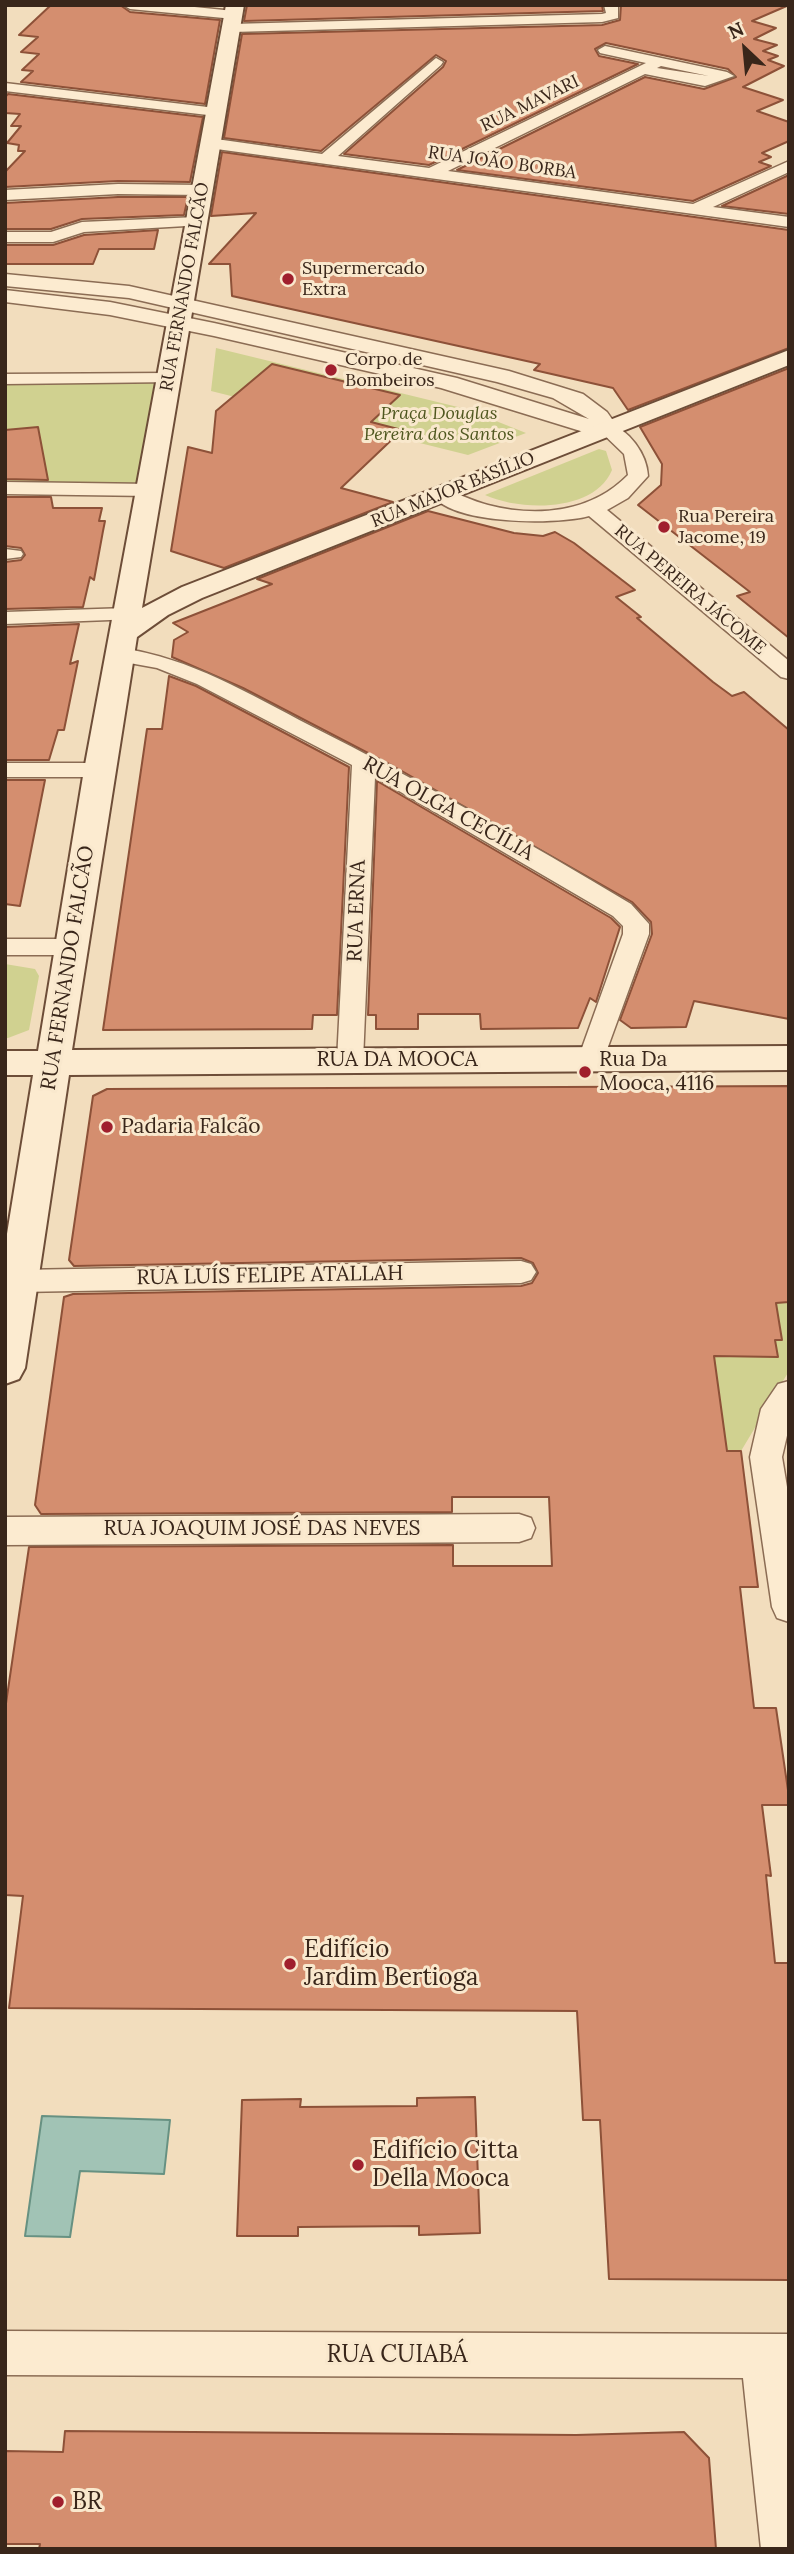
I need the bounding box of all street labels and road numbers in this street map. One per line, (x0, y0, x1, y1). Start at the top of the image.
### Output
street label: RUA MAVARI (477, 71, 583, 137)
street label: RUA JOÃO BORBA (426, 142, 578, 184)
street label: RUA FERNANDO FALCÃO (156, 181, 214, 393)
street label: RUA MAJOR BASÍLIO (368, 447, 538, 533)
street label: RUA PEREIRA JÁCOME (610, 520, 770, 660)
street label: RUA OLGA CECÍLIA (358, 752, 538, 866)
street label: RUA FERNANDO FALCÃO (36, 844, 100, 1092)
street label: RUA ERNA (343, 859, 371, 963)
street label: RUA DA MOOCA (316, 1047, 478, 1073)
street label: RUA LUÍS FELIPE ATALLAH (136, 1261, 404, 1291)
street label: RUA JOAQUIM JOSÉ DAS NEVES (104, 1516, 420, 1542)
street label: RUA CUIABÁ (327, 2341, 467, 2369)

